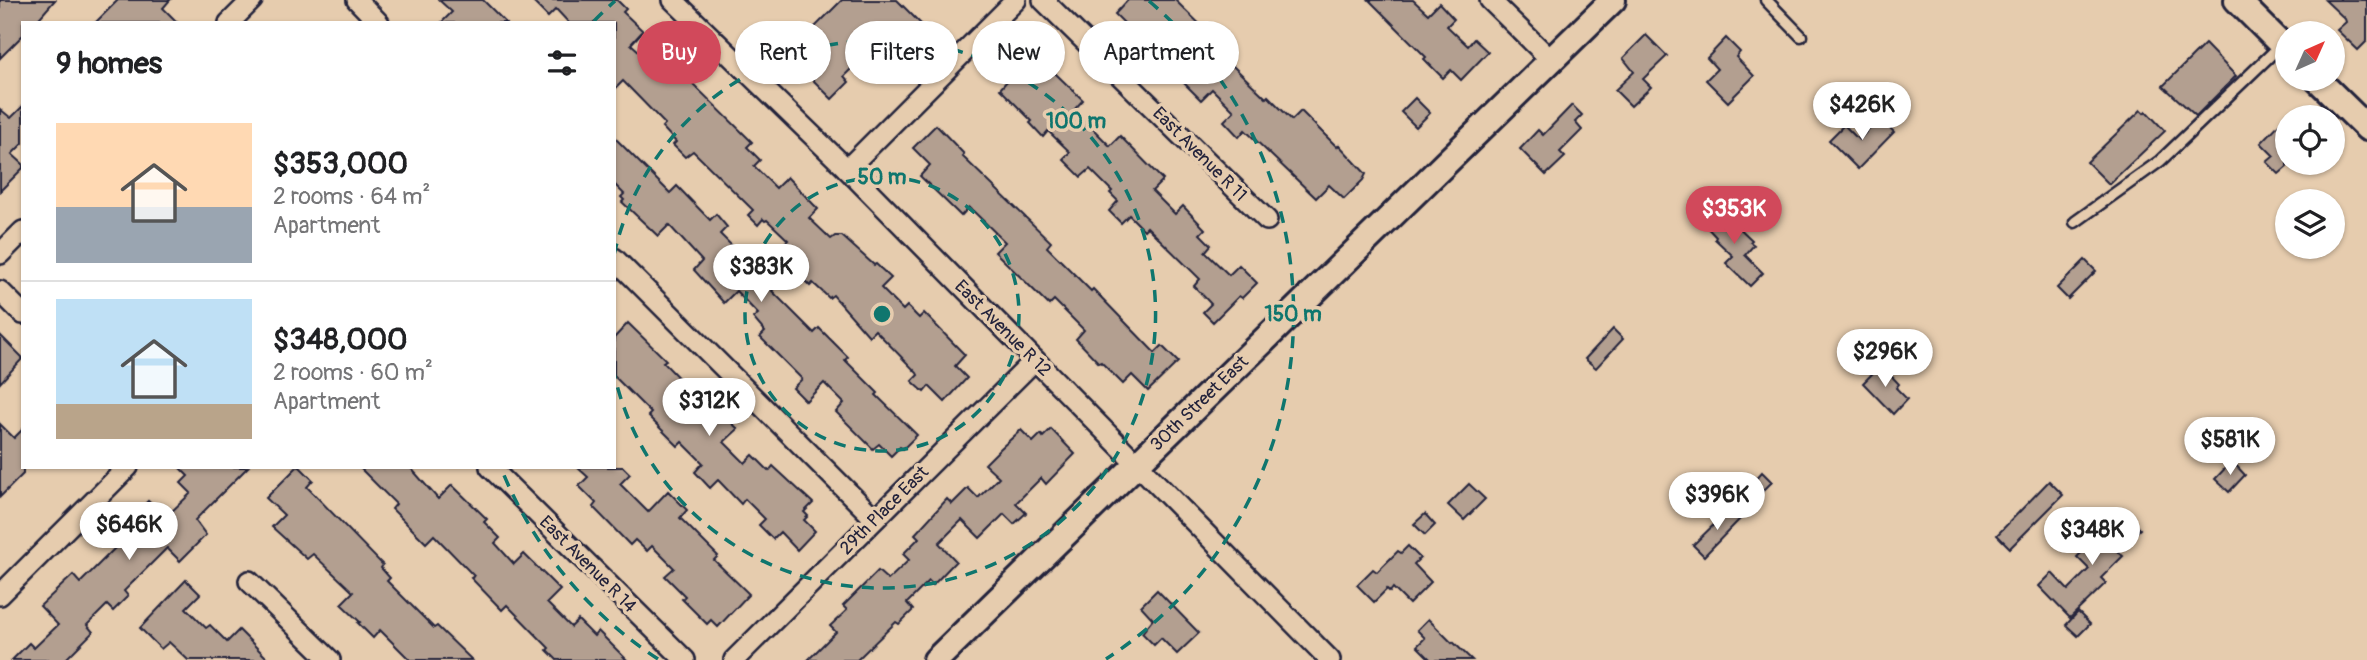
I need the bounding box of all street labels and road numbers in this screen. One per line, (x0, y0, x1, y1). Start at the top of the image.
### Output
street label: East Avenue R 11 (1147, 102, 1252, 207)
street label: East Avenue R 12 (949, 275, 1056, 382)
street label: 30th Street East (1145, 350, 1254, 456)
street label: 29th Place East (835, 461, 934, 560)
street label: East Avenue R 14 (534, 511, 641, 618)

